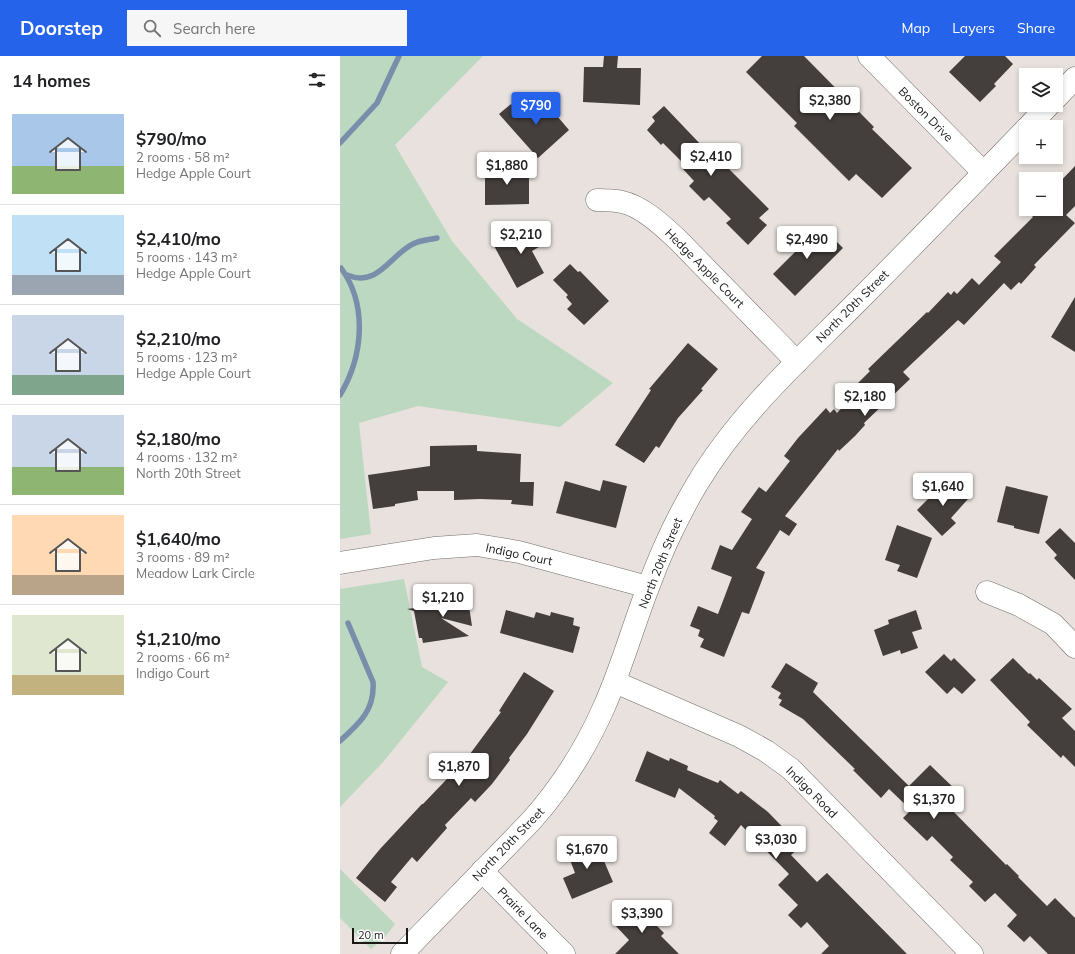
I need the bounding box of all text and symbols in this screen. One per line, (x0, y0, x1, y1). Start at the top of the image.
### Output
search box (127, 10, 407, 46)
text: Doorstep (20, 16, 103, 40)
icon: search (141, 17, 163, 39)
text: Search here (173, 19, 256, 38)
text: Map (901, 19, 930, 37)
text: Layers (952, 19, 995, 37)
text: Share (1017, 19, 1055, 37)
map controls (1019, 68, 1063, 216)
button: layers (1019, 68, 1063, 112)
icon: filters (306, 69, 328, 91)
text: 14 homes (12, 70, 91, 91)
street label: Boston Drive (896, 84, 956, 144)
pin: $2,380 (797, 87, 863, 121)
pin: $790 (512, 92, 560, 126)
text: $2,380 (809, 92, 851, 108)
text: $790 (520, 97, 552, 113)
button: + (1019, 120, 1063, 164)
text: $790/mo (136, 128, 207, 149)
icon: home (44, 130, 92, 178)
pin: $2,410 (678, 143, 744, 177)
text: $2,410 (690, 148, 732, 164)
text: 2 rooms · 58 m² (136, 149, 230, 165)
pin: $1,880 (474, 152, 540, 186)
text: $1,880 (486, 157, 528, 173)
text: Hedge Apple Court (136, 165, 251, 181)
button: − (1019, 172, 1063, 216)
pin: $2,210 (488, 221, 554, 255)
street label: Hedge Apple Court (662, 225, 748, 311)
text: $2,210 (500, 226, 542, 242)
pin: $2,490 (774, 226, 840, 260)
text: $2,410/mo (136, 228, 221, 249)
icon: home (44, 231, 92, 279)
text: $2,490 (786, 231, 828, 247)
text: 5 rooms · 143 m² (136, 249, 237, 265)
text: Hedge Apple Court (136, 265, 251, 281)
street label: North 20th Street (812, 266, 892, 346)
text: $2,210/mo (136, 328, 221, 349)
icon: home (44, 331, 92, 379)
text: 5 rooms · 123 m² (136, 349, 237, 365)
text: Hedge Apple Court (136, 365, 251, 381)
pin: $2,180 (832, 383, 898, 417)
text: $2,180 (844, 388, 886, 404)
text: $2,180/mo (136, 428, 221, 449)
icon: home (44, 431, 92, 479)
text: 4 rooms · 132 m² (136, 449, 237, 465)
text: North 20th Street (136, 465, 241, 481)
pin: $1,640 (910, 473, 976, 507)
text: $1,640 (922, 478, 964, 494)
street label: North 20th Street (635, 515, 685, 611)
text: $1,640/mo (136, 528, 221, 549)
icon: home (44, 531, 92, 579)
street label: Indigo Court (484, 540, 554, 568)
text: 3 rooms · 89 m² (136, 549, 230, 565)
text: Meadow Lark Circle (136, 565, 255, 581)
pin: $1,210 (410, 584, 476, 618)
text: $1,210 (422, 589, 464, 605)
text: $1,210/mo (136, 628, 221, 649)
icon: home (44, 631, 92, 679)
text: 2 rooms · 66 m² (136, 649, 230, 665)
text: Indigo Court (136, 665, 210, 681)
pin: $1,870 (426, 753, 492, 787)
text: $1,870 (438, 758, 480, 774)
street label: Indigo Road (783, 763, 841, 821)
pin: $1,370 (901, 786, 967, 820)
text: $1,370 (913, 791, 955, 807)
street label: North 20th Street (469, 804, 547, 884)
pin: $3,030 (743, 826, 809, 860)
text: $3,030 (755, 831, 797, 847)
pin: $1,670 (554, 836, 620, 870)
text: $1,670 (566, 841, 608, 857)
street label: Prairie Lane (495, 884, 551, 942)
pin: $3,390 (609, 900, 675, 934)
text: $3,390 (621, 905, 663, 921)
scale bar (352, 926, 408, 945)
text: 20 m (358, 928, 384, 942)

